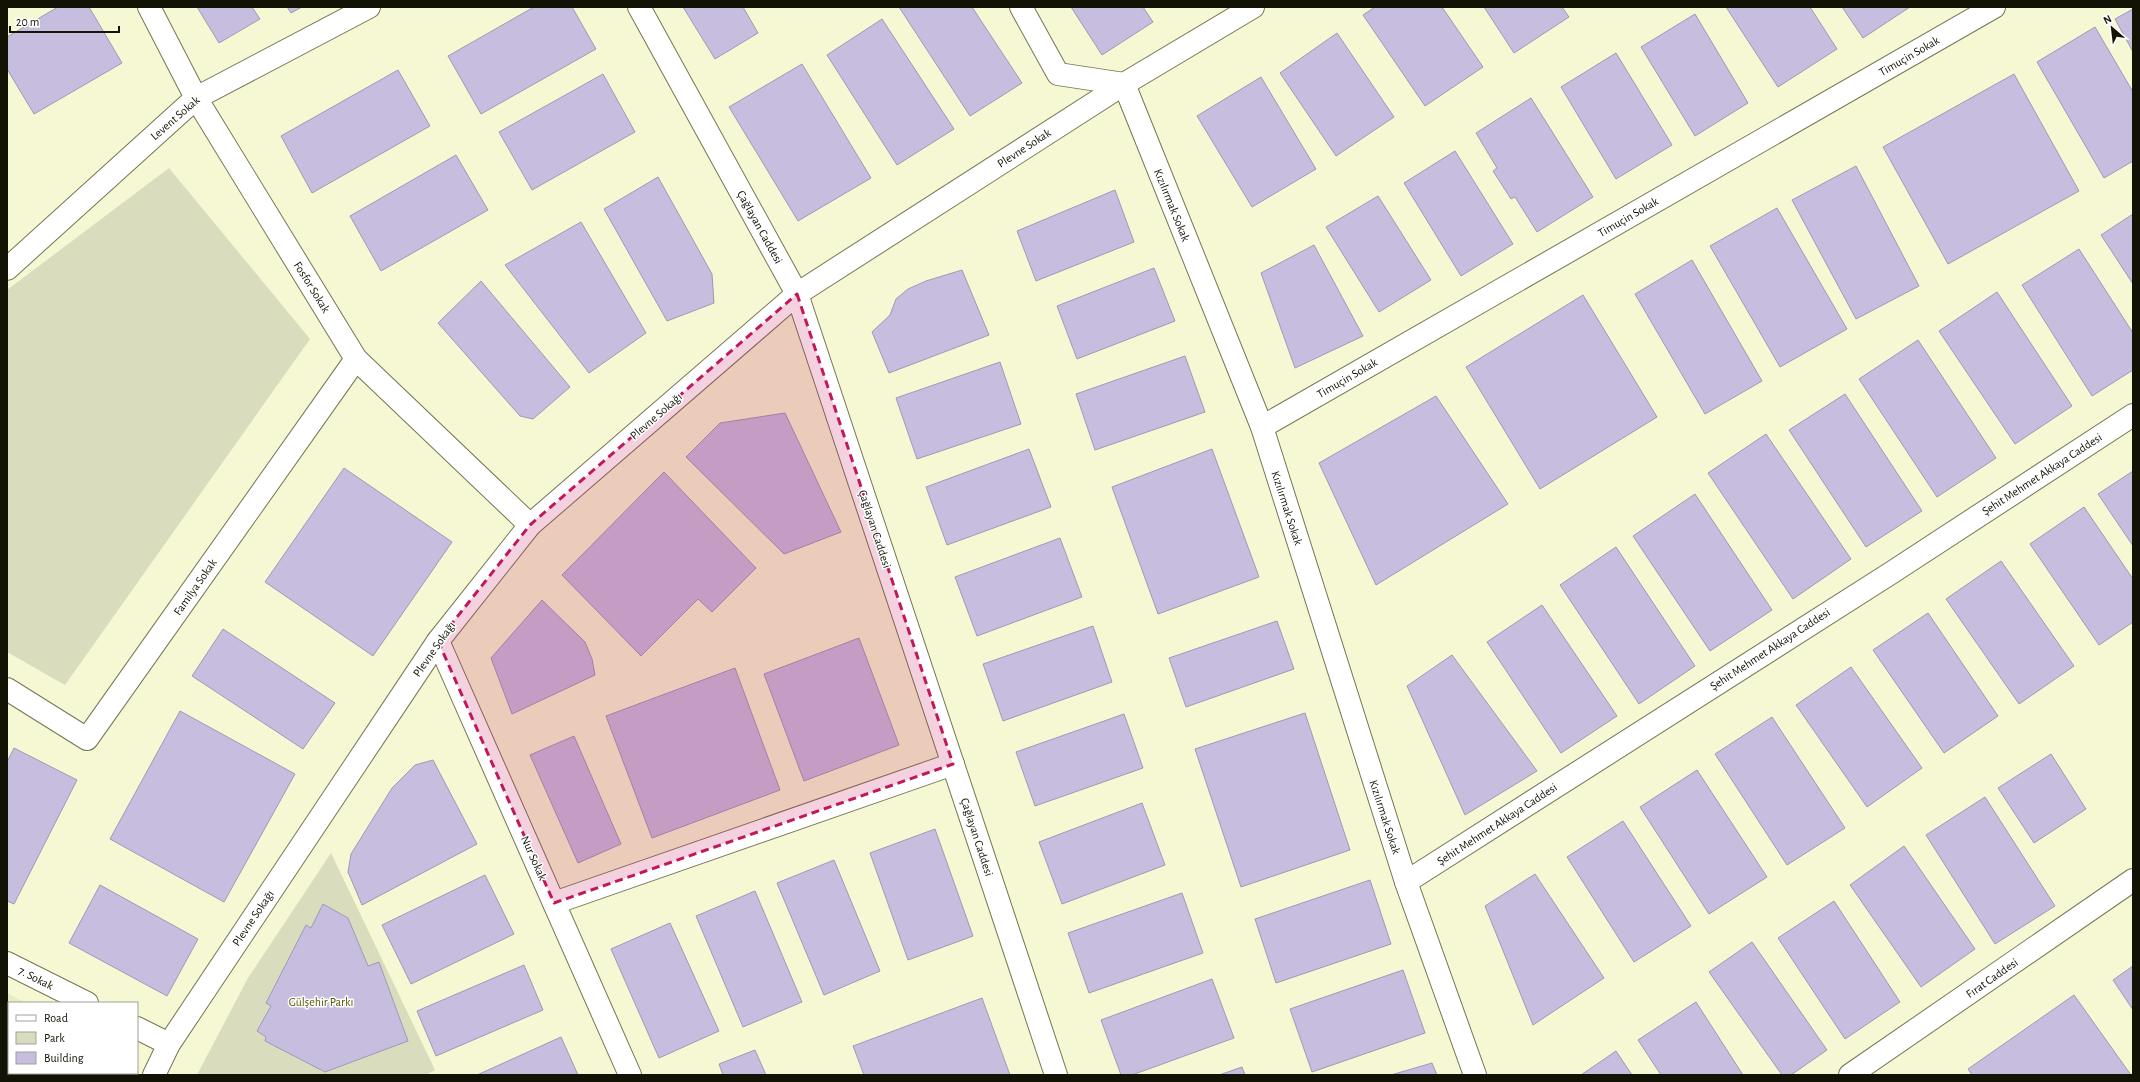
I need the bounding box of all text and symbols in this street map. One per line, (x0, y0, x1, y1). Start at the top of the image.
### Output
scale bar (10, 8, 119, 34)
north arrow (2092, 8, 2132, 48)
text: N (2102, 13, 2114, 26)
text: 20 m (16, 16, 39, 28)
street label: Timuçin Sokak (1877, 34, 1942, 78)
street label: Levent Sokak (148, 93, 202, 142)
street label: Plevne Sokak (995, 126, 1053, 170)
street label: Kızılırmak Sokak (1152, 167, 1192, 244)
street label: Çağlayan Caddesi (734, 188, 785, 266)
street label: Timuçin Sokak (1596, 195, 1661, 239)
street label: Fosfor Sokak (292, 259, 333, 315)
street label: Timuçin Sokak (1315, 356, 1380, 400)
street label: Plevne Sokağı (628, 390, 684, 442)
street label: Şehit Mehmet Akkaya Caddesi (1980, 431, 2105, 518)
street label: Kızılırmak Sokak (1269, 469, 1305, 547)
street label: Çağlayan Caddesi (856, 488, 893, 570)
street label: Familya Sokak (171, 556, 220, 618)
street label: Şehit Mehmet Akkaya Caddesi (1708, 606, 1833, 693)
street label: Plevne Sokağı (411, 619, 457, 679)
street label: Kızılırmak Sokak (1367, 778, 1403, 856)
street label: Şehit Mehmet Akkaya Caddesi (1435, 781, 1560, 868)
street label: Çağlayan Caddesi (958, 796, 995, 878)
street label: Nur Sokak (519, 834, 549, 883)
street label: Plevne Sokağı (230, 888, 276, 948)
street label: Fırat Caddesi (1964, 956, 2020, 1000)
street label: 7. Sokak (17, 964, 56, 992)
park label: Gülşehir Parkı (289, 996, 353, 1008)
legend (8, 1002, 138, 1074)
text: Road (44, 1012, 68, 1024)
text: Park (44, 1032, 65, 1044)
text: Building (44, 1052, 84, 1064)

